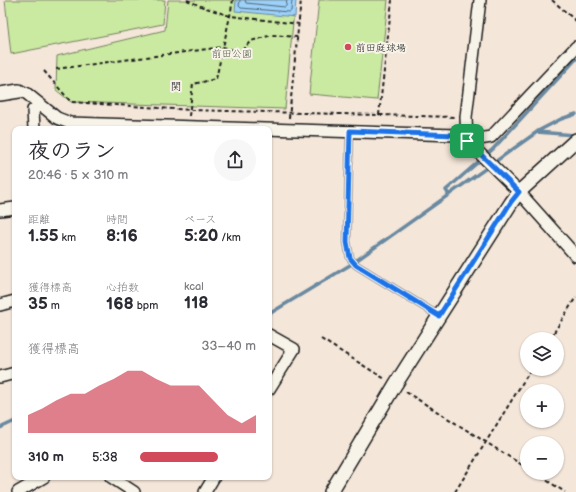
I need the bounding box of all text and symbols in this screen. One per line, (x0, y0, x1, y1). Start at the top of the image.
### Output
marker: 前田庭球場 (343, 42, 353, 52)
place label: 前田庭球場 (356, 42, 406, 54)
park label: 前田公園 (212, 48, 252, 60)
district label: 関 (171, 80, 182, 93)
pin (450, 124, 484, 158)
icon: arrive (456, 130, 478, 152)
text: 夜のラン (28, 138, 116, 165)
button: share (214, 139, 256, 181)
text: 20:46 · 5 × 310 m (28, 167, 128, 183)
text: 距離 (28, 213, 50, 226)
text: 時間 (106, 213, 128, 226)
text: ペース (184, 213, 216, 226)
text: 1.55 (28, 226, 59, 246)
text: 8:16 (106, 226, 138, 246)
text: 5:20 (184, 226, 218, 246)
text: km (59, 231, 76, 244)
text: /km (218, 231, 241, 244)
text: kcal (184, 280, 204, 293)
text: 獲得標高 (28, 281, 72, 294)
text: 心拍数 (106, 281, 139, 294)
text: 118 (184, 293, 209, 313)
text: 35 (28, 294, 48, 314)
text: 168 (106, 294, 134, 314)
text: m (48, 299, 60, 312)
text: bpm (134, 299, 158, 312)
map controls (520, 332, 564, 480)
button: layers (520, 332, 564, 376)
text: 33–40 m (202, 338, 256, 354)
text: 獲得標高 (28, 341, 80, 357)
button: + (520, 384, 564, 428)
button: − (520, 436, 564, 480)
text: 310 m (28, 449, 64, 465)
text: 5:38 (92, 449, 118, 465)

